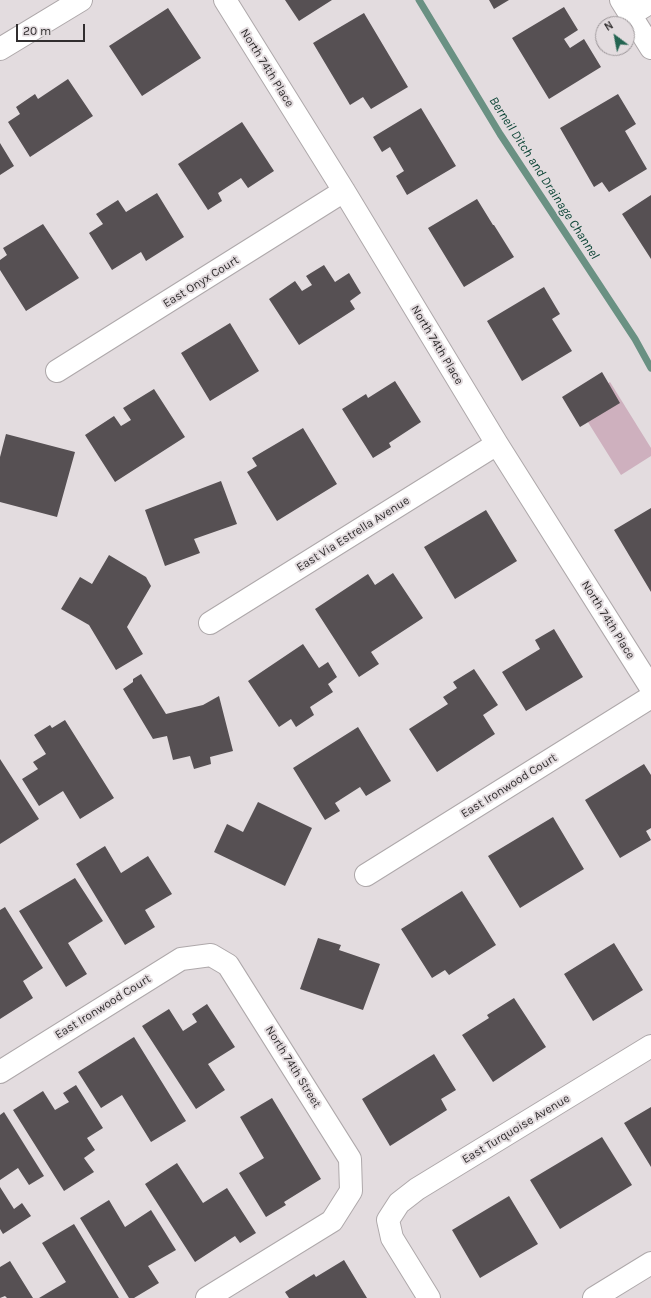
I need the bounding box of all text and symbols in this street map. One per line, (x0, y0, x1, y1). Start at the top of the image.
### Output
scale bar (18, 16, 87, 42)
north arrow (595, 16, 635, 56)
text: N (602, 19, 616, 34)
text: 20 m (23, 24, 51, 38)
street label: North 74th Place (237, 26, 297, 110)
water label: Berneil Ditch and Drainage Channel (486, 94, 602, 262)
street label: East Onyx Court (160, 253, 242, 311)
street label: North 74th Place (408, 303, 466, 387)
street label: East Via Estrella Avenue (294, 493, 412, 575)
street label: North 74th Place (578, 578, 638, 662)
street label: East Ironwood Court (458, 751, 560, 821)
street label: East Ironwood Court (52, 972, 154, 1042)
street label: North 74th Street (262, 1024, 324, 1110)
street label: East Turquoise Avenue (460, 1091, 572, 1167)

